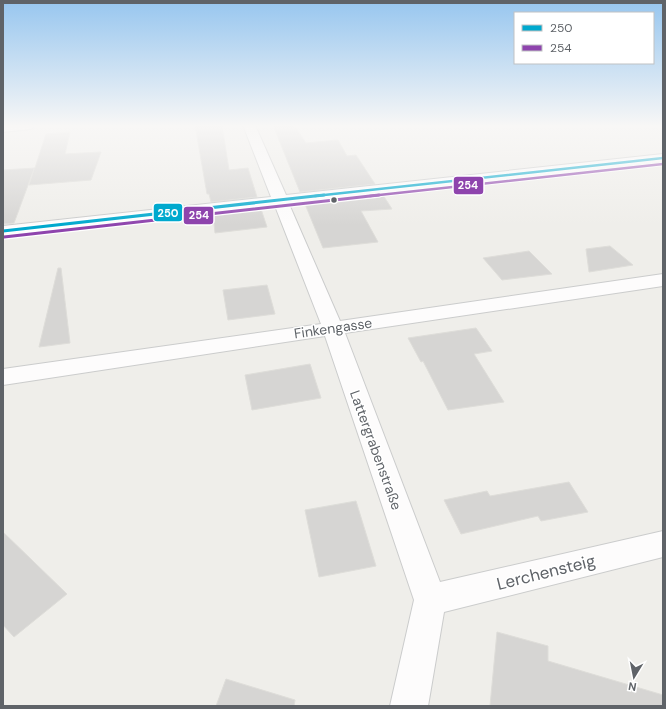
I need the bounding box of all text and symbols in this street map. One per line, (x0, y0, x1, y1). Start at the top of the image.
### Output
legend (514, 12, 654, 64)
text: 250 (550, 20, 572, 36)
text: 254 (550, 40, 572, 56)
line badge: 254 (453, 176, 484, 195)
text: 254 (458, 178, 478, 192)
unlabelled marker (329, 195, 339, 205)
line badge: 250 (153, 203, 183, 222)
text: 250 (158, 206, 179, 220)
line badge: 254 (183, 206, 214, 225)
text: 254 (189, 208, 209, 222)
street label: Finkengasse (293, 314, 373, 342)
street label: Lattergrabenstraße (346, 388, 406, 512)
street label: Lerchensteig (494, 549, 598, 595)
north arrow (614, 657, 654, 697)
text: N (627, 679, 637, 694)

